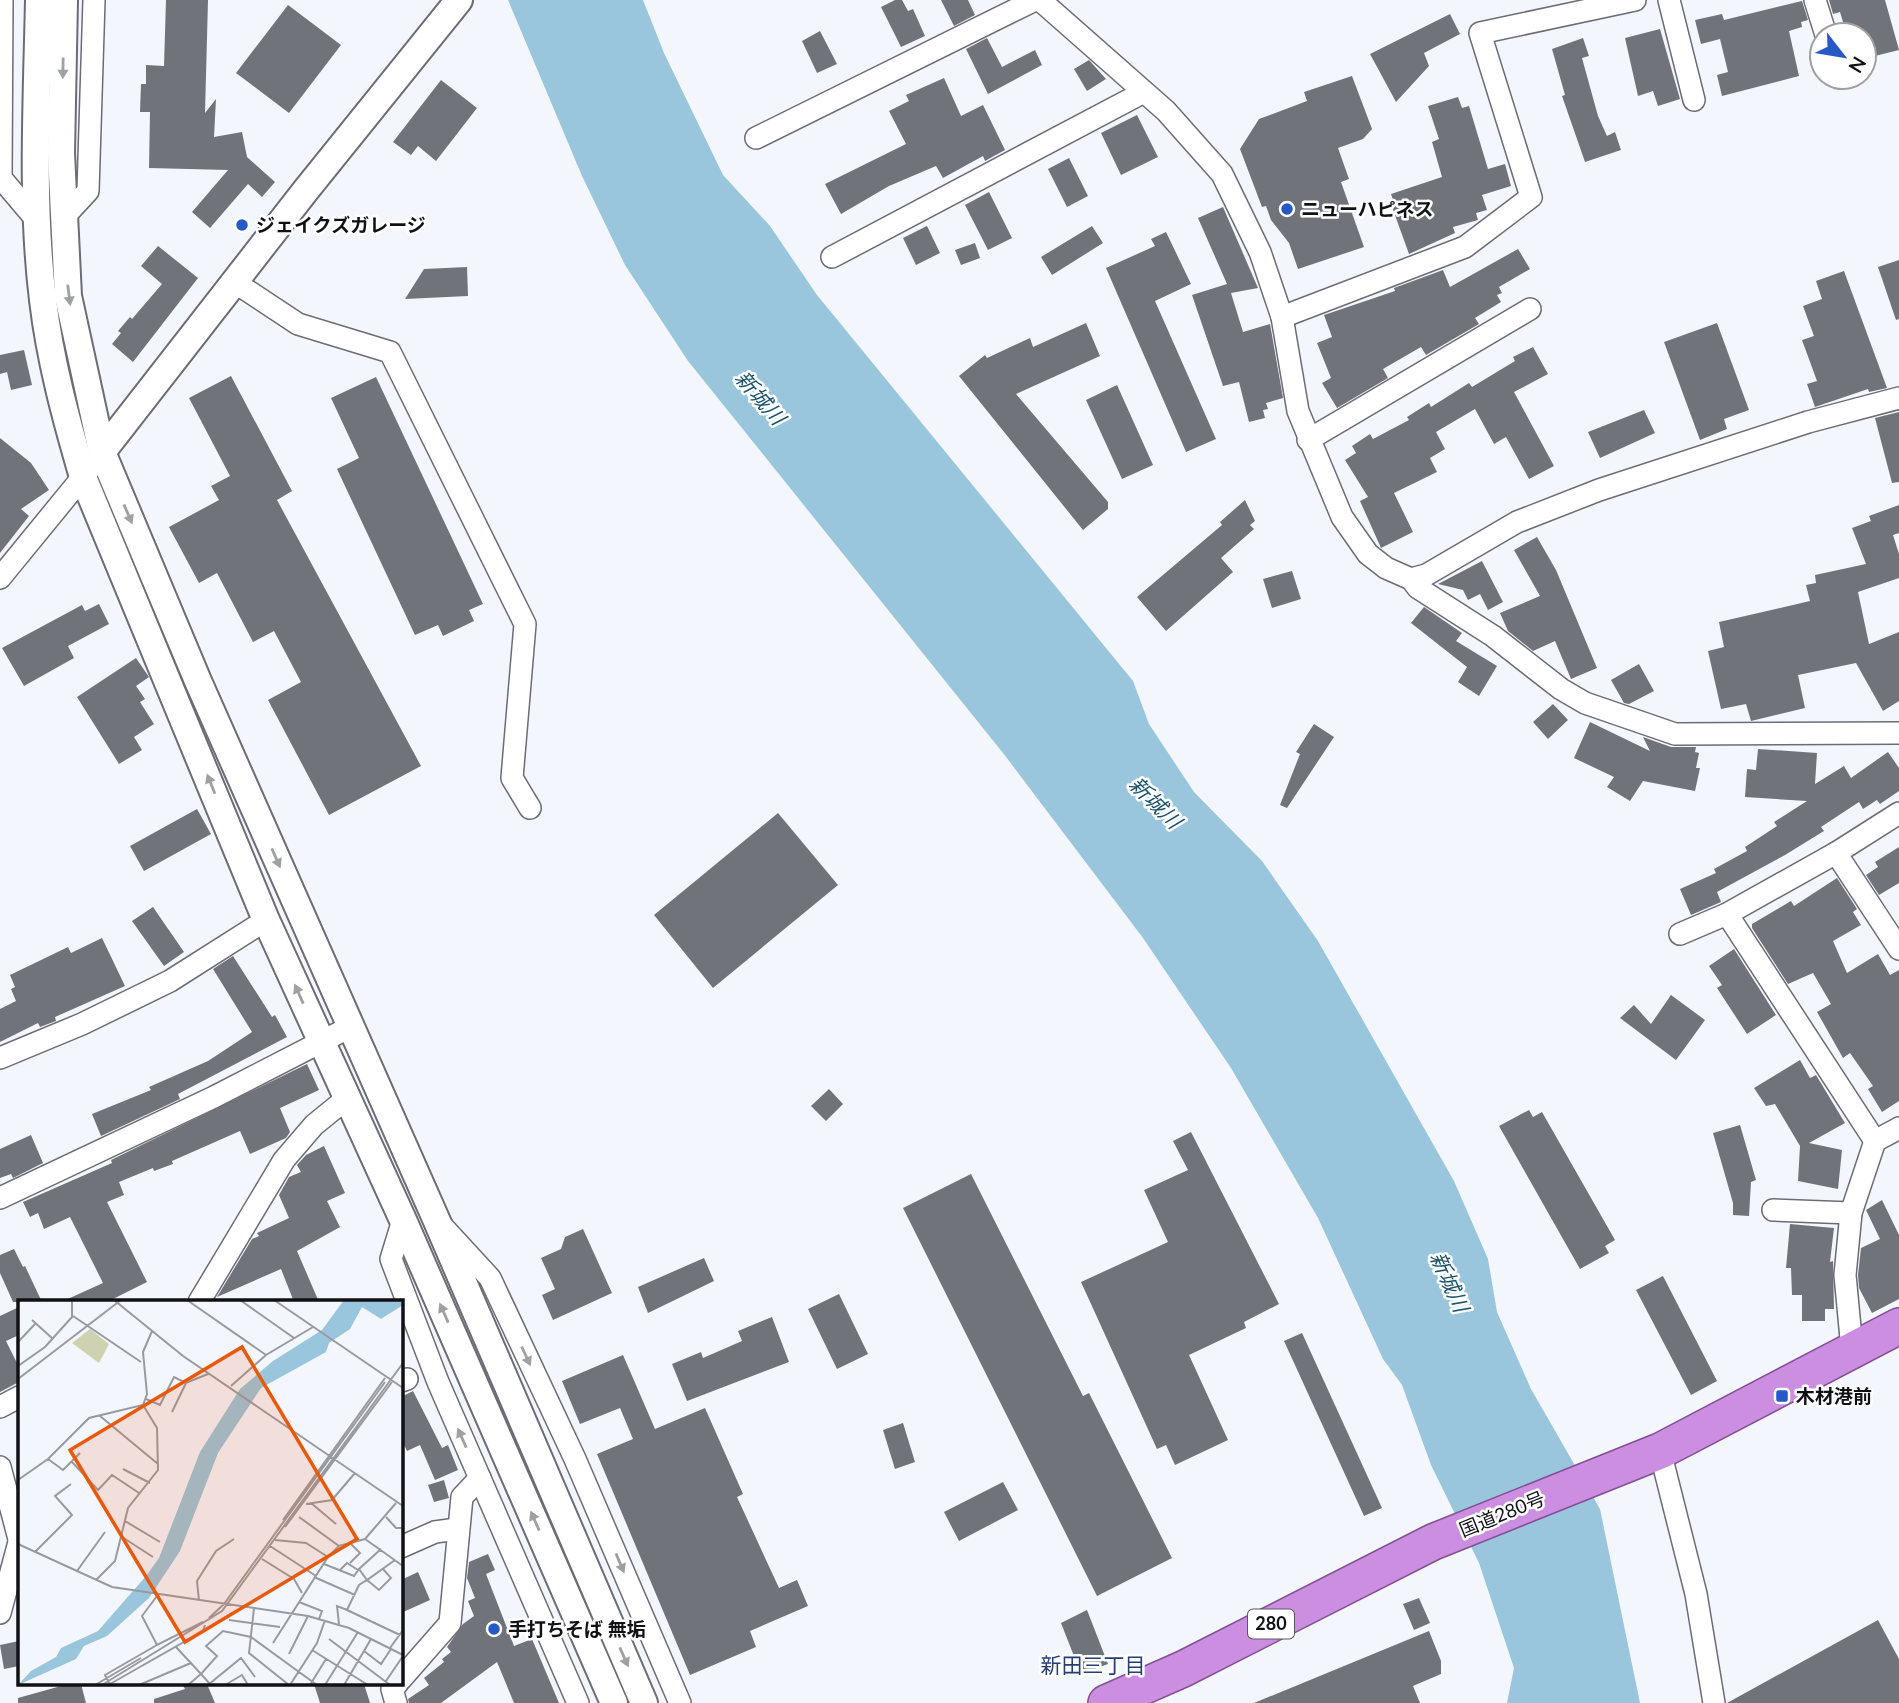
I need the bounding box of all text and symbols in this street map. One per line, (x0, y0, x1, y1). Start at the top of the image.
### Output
north arrow (1808, 21, 1878, 91)
text: N (1844, 53, 1872, 77)
one-way arrow (57, 57, 68, 79)
place label: ニューハピネス (1301, 197, 1434, 220)
marker: ニューハピネス (1279, 201, 1295, 217)
place label: ジェイクズガレージ (256, 213, 426, 236)
marker: ジェイクズガレージ (234, 217, 250, 233)
one-way arrow (63, 285, 74, 307)
water label: 新城川 (731, 365, 793, 430)
one-way arrow (122, 504, 134, 524)
water label: 新城川 (1125, 771, 1189, 834)
one-way arrow (205, 774, 216, 795)
one-way arrow (270, 848, 282, 868)
one-way arrow (293, 984, 305, 1004)
water label: 新城川 (1426, 1248, 1475, 1317)
inset map (18, 1300, 402, 1686)
one-way arrow (438, 1302, 449, 1323)
one-way arrow (521, 1346, 532, 1366)
place label: 木材港前 (1796, 1384, 1872, 1407)
marker: 木材港前 (1774, 1388, 1790, 1404)
one-way arrow (456, 1428, 467, 1449)
street label: 国道280号 (1456, 1486, 1548, 1541)
one-way arrow (529, 1511, 541, 1531)
one-way arrow (614, 1553, 626, 1573)
road number: 280 (1248, 1610, 1294, 1638)
place label: 手打ちそば 無垢 (508, 1617, 646, 1640)
marker: 手打ちそば 無垢 (486, 1621, 502, 1637)
one-way arrow (618, 1647, 630, 1667)
district label: 新田三丁目 (1041, 1652, 1146, 1677)

